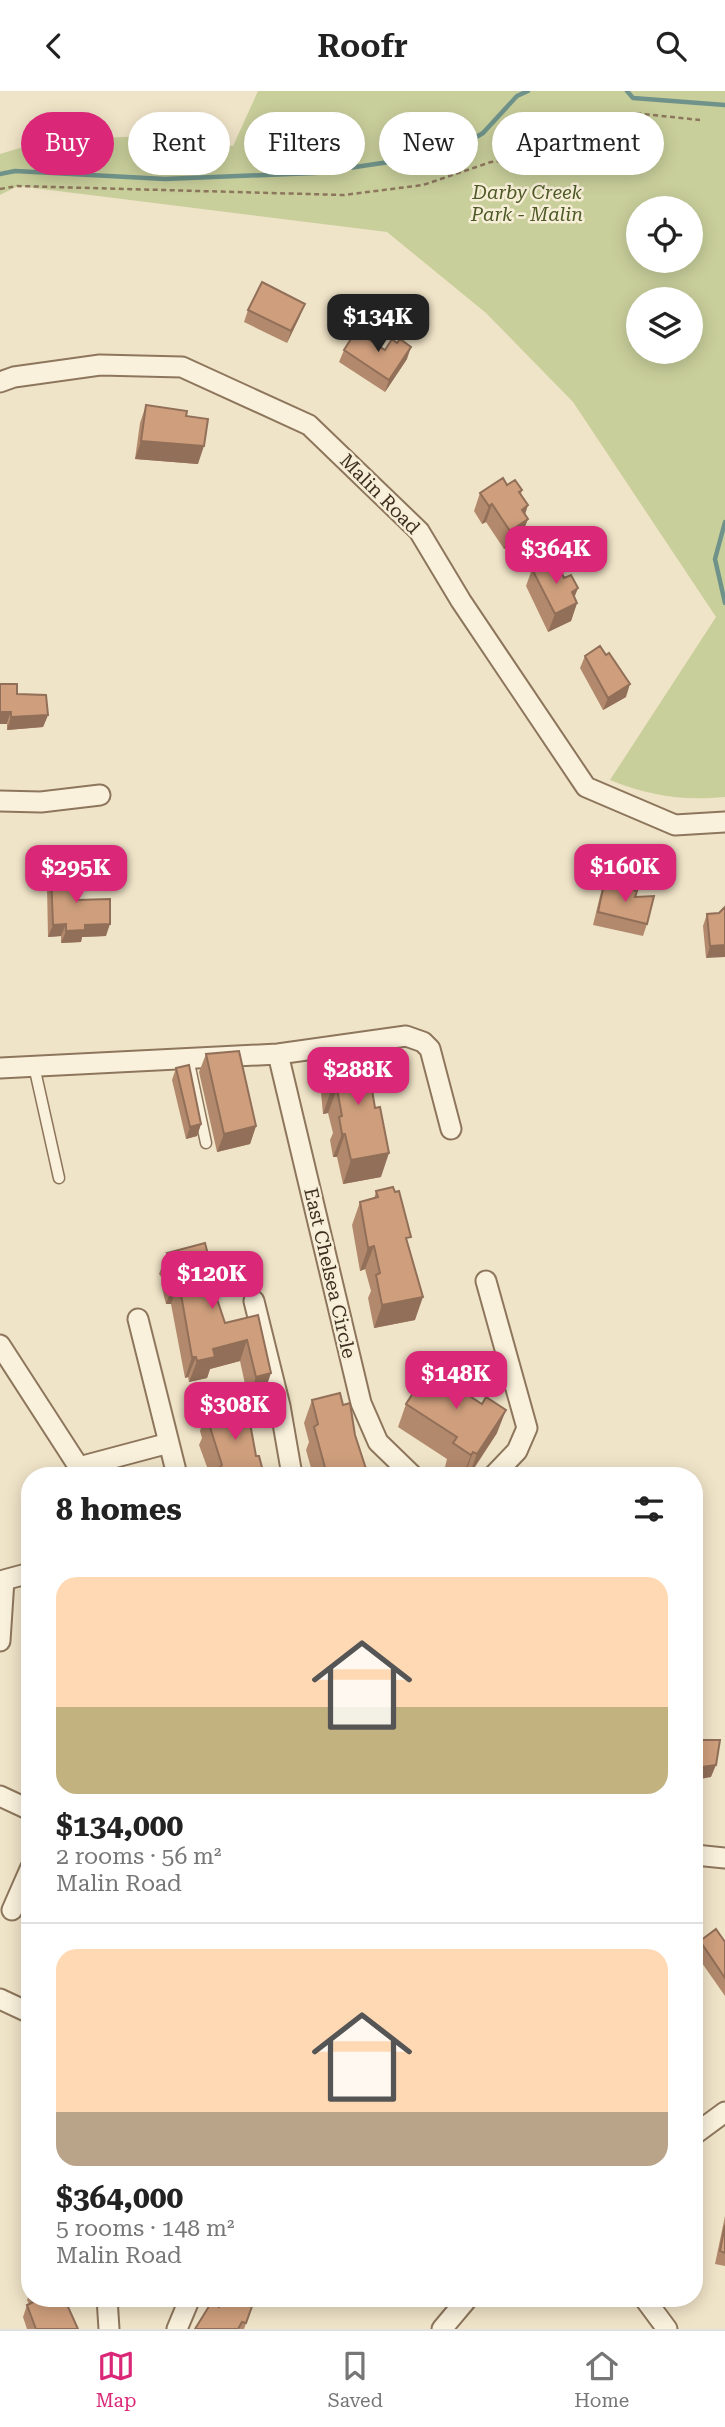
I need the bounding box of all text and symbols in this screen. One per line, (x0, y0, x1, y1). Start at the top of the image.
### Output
icon: back (35, 27, 73, 65)
text: Roofr (317, 27, 408, 65)
icon: search (652, 27, 690, 65)
chip: Buy (21, 112, 114, 175)
chip: Rent (128, 112, 230, 175)
chip: Filters (244, 112, 365, 175)
chip: New (379, 112, 478, 175)
chip: Apartment (492, 112, 664, 175)
park label: Darby Creek Park - Malin (470, 181, 583, 226)
map controls (626, 196, 703, 364)
button: locate (626, 196, 703, 273)
button: layers (626, 287, 703, 364)
pin: $134K (329, 295, 427, 354)
text: $134K (343, 303, 413, 330)
street label: Malin Road (335, 449, 425, 539)
pin: $364K (507, 526, 605, 586)
text: $364K (521, 535, 591, 562)
pin: $295K (27, 845, 125, 905)
pin: $160K (576, 845, 674, 904)
text: $160K (590, 853, 660, 880)
text: $295K (41, 854, 111, 881)
pin: $288K (309, 1047, 407, 1107)
text: $288K (323, 1056, 393, 1083)
street label: East Chelsea Circle (299, 1185, 361, 1361)
pin: $120K (163, 1251, 261, 1311)
text: $120K (177, 1260, 247, 1287)
pin: $148K (407, 1351, 505, 1411)
text: $148K (421, 1360, 491, 1387)
pin: $308K (186, 1383, 284, 1442)
text: $308K (200, 1391, 270, 1418)
icon: filters (630, 1490, 668, 1528)
text: 8 homes (56, 1492, 182, 1527)
icon: home (299, 1622, 425, 1748)
text: $134,000 (56, 1808, 183, 1843)
text: 2 rooms · 56 m² (56, 1843, 222, 1870)
text: Malin Road (56, 1870, 182, 1897)
icon: home (299, 1994, 425, 2120)
text: $364,000 (56, 2180, 183, 2215)
text: 5 rooms · 148 m² (56, 2215, 234, 2242)
text: Malin Road (56, 2242, 182, 2269)
tab: Map (96, 2347, 136, 2412)
tab: Saved (328, 2347, 383, 2412)
tab: Home (574, 2347, 629, 2412)

